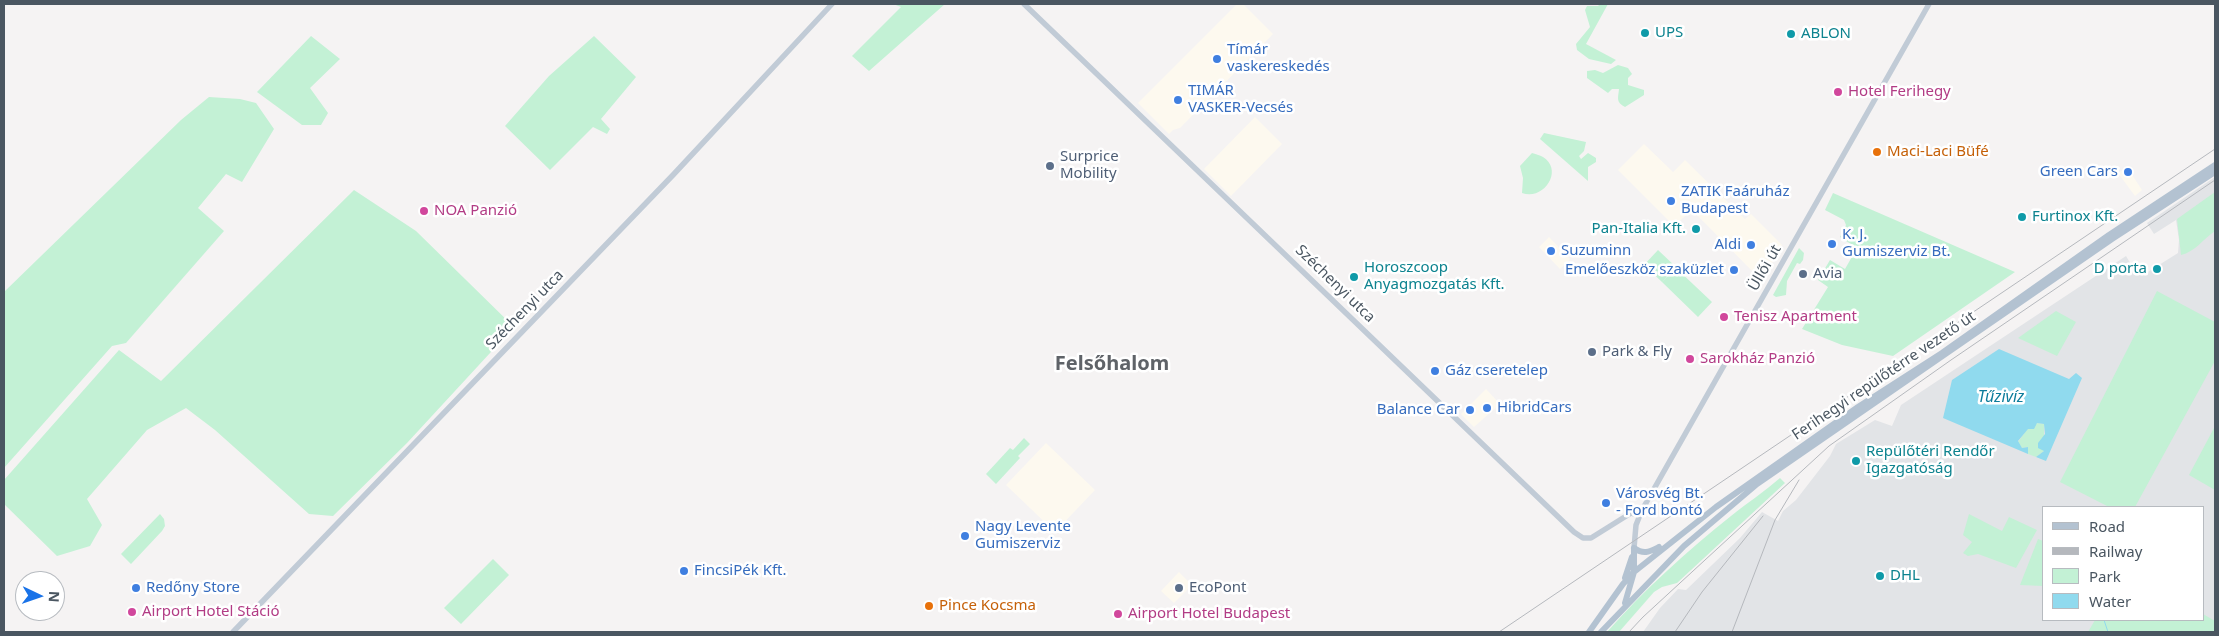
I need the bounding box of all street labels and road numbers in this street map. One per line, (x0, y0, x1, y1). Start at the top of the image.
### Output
street label: Széchenyi utca (1291, 242, 1379, 326)
street label: Üllői út (1745, 242, 1785, 294)
street label: Széchenyi utca (483, 266, 567, 354)
street label: Ferihegyi repülőtérre vezető út (1789, 308, 1979, 444)

